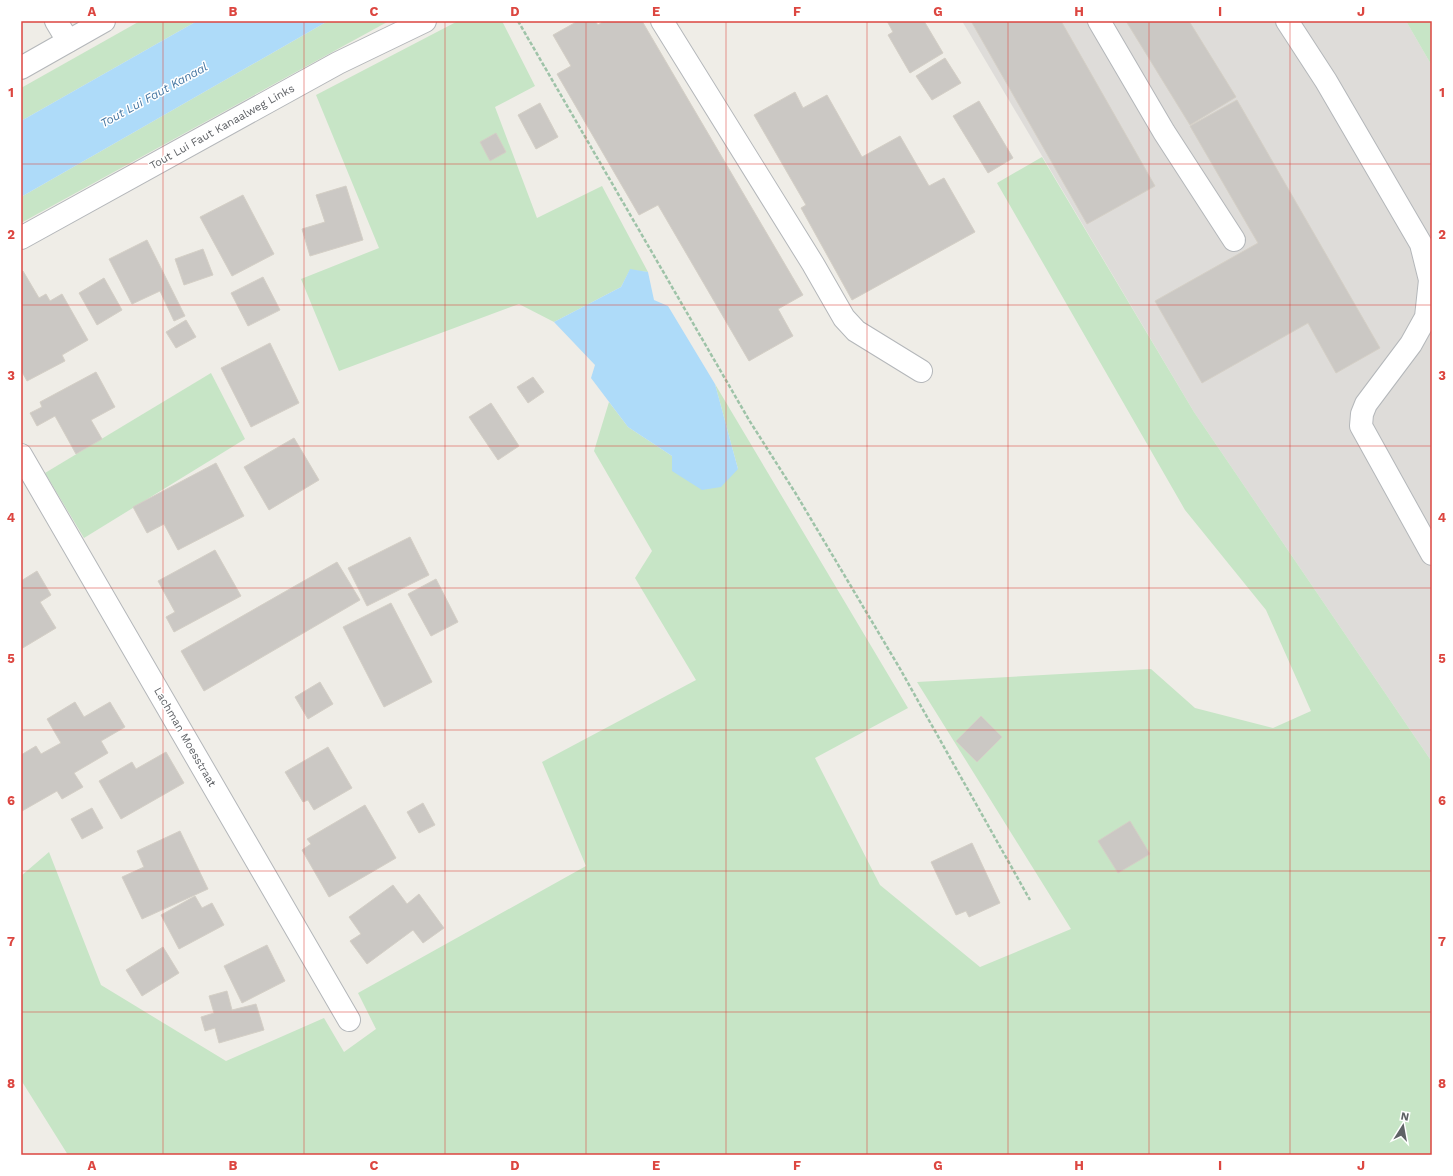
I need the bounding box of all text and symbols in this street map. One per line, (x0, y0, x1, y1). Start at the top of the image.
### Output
text: A (88, 4, 97, 19)
text: B (229, 4, 238, 19)
text: C (370, 4, 379, 19)
text: D (510, 4, 520, 19)
text: E (652, 4, 660, 19)
text: F (793, 4, 801, 19)
text: G (933, 4, 943, 19)
text: H (1074, 4, 1084, 19)
text: I (1218, 4, 1222, 19)
text: J (1357, 4, 1365, 19)
water label: Tout Lui Faut Kanaal (98, 60, 210, 130)
street label: Tout Lui Faut Kanaalweg Links (147, 82, 297, 172)
text: 1 (8, 85, 14, 100)
text: 1 (1439, 85, 1445, 100)
text: 2 (7, 227, 15, 242)
text: 2 (1438, 227, 1446, 242)
text: 3 (7, 368, 15, 383)
text: 3 (1438, 368, 1446, 383)
text: 4 (7, 510, 16, 525)
text: 4 (1438, 510, 1447, 525)
text: 5 (7, 651, 15, 666)
text: 5 (1438, 651, 1446, 666)
street label: Lachman Moesstraat (151, 685, 219, 789)
text: 6 (7, 793, 15, 808)
text: 6 (1438, 793, 1446, 808)
text: 7 (7, 934, 15, 949)
text: 7 (1438, 934, 1446, 949)
text: 8 (7, 1076, 15, 1091)
text: 8 (1438, 1076, 1446, 1091)
north arrow (1383, 1106, 1423, 1146)
text: N (1400, 1110, 1410, 1124)
text: A (88, 1158, 97, 1173)
text: B (229, 1158, 238, 1173)
text: C (370, 1158, 379, 1173)
text: D (510, 1158, 520, 1173)
text: E (652, 1158, 660, 1173)
text: F (793, 1158, 801, 1173)
text: G (933, 1158, 943, 1173)
text: H (1074, 1158, 1084, 1173)
text: I (1218, 1158, 1222, 1173)
text: J (1357, 1158, 1365, 1173)

